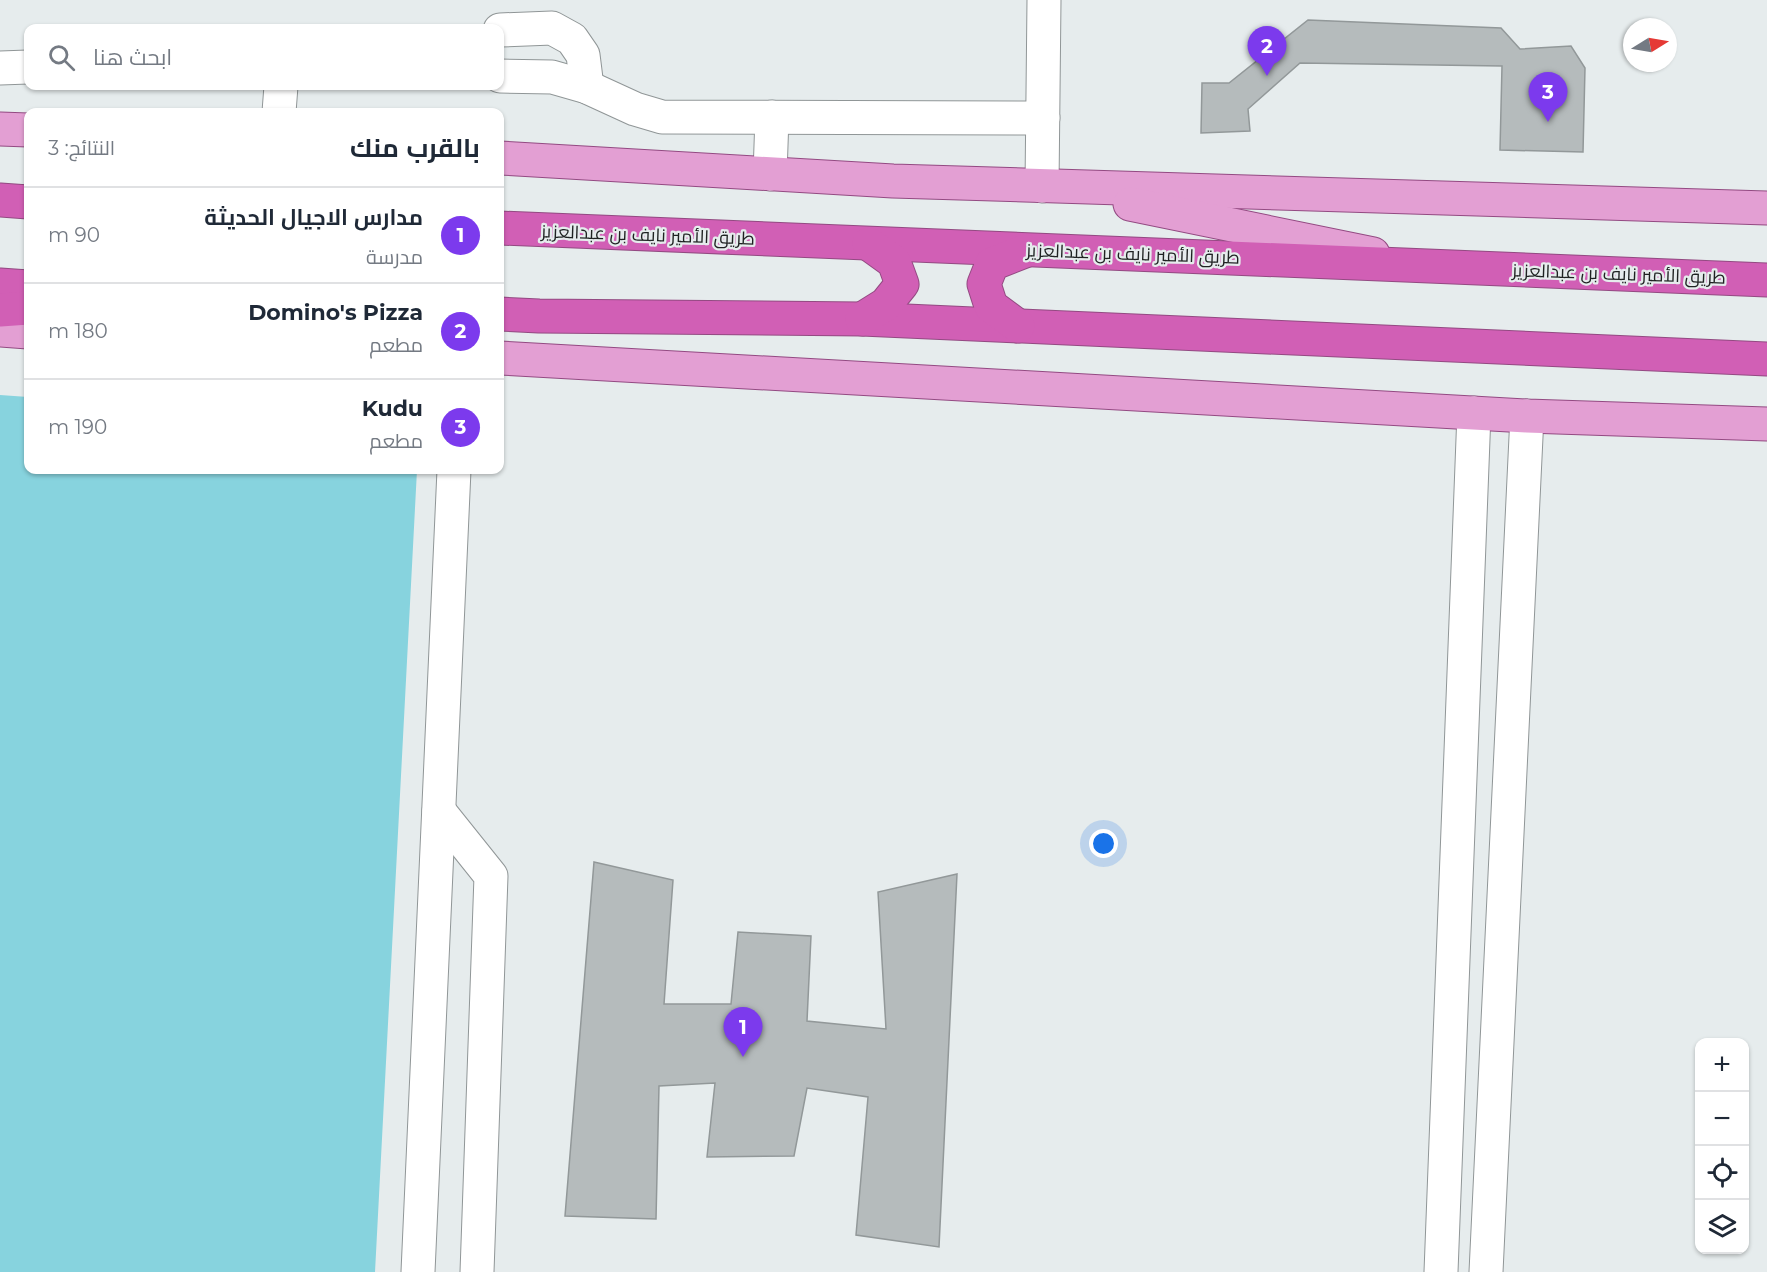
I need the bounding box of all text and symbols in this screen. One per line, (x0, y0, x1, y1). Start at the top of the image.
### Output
north arrow (1623, 18, 1677, 72)
search box (24, 24, 504, 90)
pin: 2 (1248, 26, 1286, 76)
icon: search (45, 41, 78, 74)
text: ابحث هنا (93, 44, 172, 71)
pin: 3 (1528, 72, 1568, 122)
text: بالقرب منك (350, 132, 480, 164)
text: النتائج: 3 (48, 136, 115, 160)
text: مدارس الاجيال الحديثة (204, 204, 423, 231)
street label: طريق الأمير نايف بن عبدالعزيز (540, 220, 755, 251)
text: 90 m (48, 223, 100, 247)
text: 1 (457, 223, 464, 247)
street label: طريق الأمير نايف بن عبدالعزيز (1025, 239, 1240, 270)
text: مدرسة (366, 245, 423, 269)
street label: طريق الأمير نايف بن عبدالعزيز (1511, 259, 1726, 290)
text: Domino's Pizza (248, 299, 423, 326)
text: 180 m (48, 319, 108, 343)
text: 2 (455, 319, 466, 343)
text: مطعم (369, 333, 423, 357)
text: Kudu (362, 395, 423, 422)
text: 190 m (48, 415, 107, 439)
text: 3 (455, 415, 466, 439)
text: مطعم (369, 429, 423, 453)
your location (1089, 829, 1118, 858)
pin: 1 (724, 1008, 762, 1057)
map controls (1695, 1038, 1749, 1254)
button: + (1695, 1038, 1749, 1092)
button: − (1695, 1092, 1749, 1146)
button: locate (1695, 1146, 1749, 1200)
button: layers (1695, 1200, 1749, 1254)

